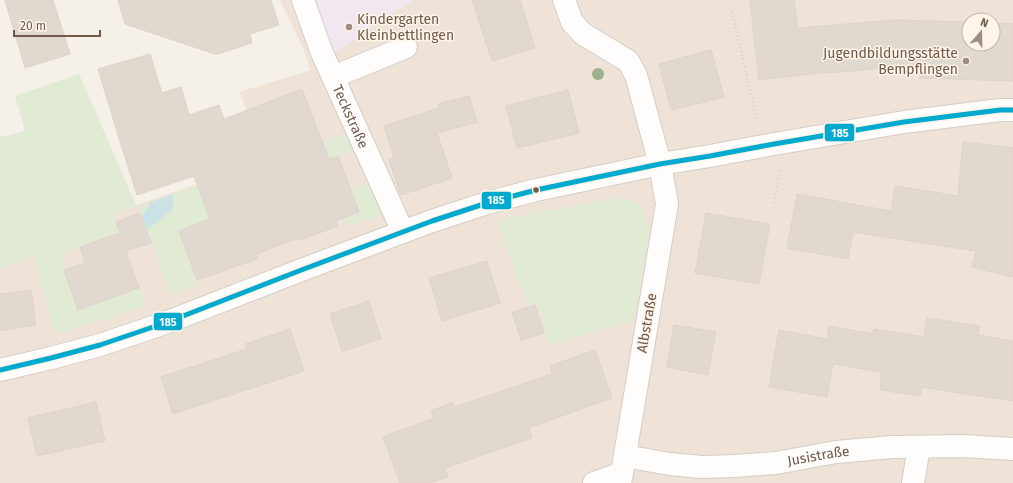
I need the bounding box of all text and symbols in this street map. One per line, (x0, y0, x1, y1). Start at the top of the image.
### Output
place label: Kindergarten Kleinbettlingen (357, 11, 454, 44)
scale bar (14, 12, 100, 38)
north arrow (961, 12, 1001, 52)
text: N (979, 16, 990, 30)
text: 20 m (20, 19, 46, 33)
marker: Kindergarten Kleinbettlingen (344, 22, 354, 32)
place label: Jugendbildungsstätte Bempflingen (823, 45, 958, 78)
marker: Jugendbildungsstätte Bempflingen (961, 56, 971, 66)
street label: Teckstraße (329, 82, 373, 151)
line badge: 185 (824, 123, 855, 142)
text: 185 (831, 127, 849, 140)
unlabelled marker (531, 185, 541, 195)
line badge: 185 (481, 191, 512, 210)
text: 185 (487, 194, 505, 207)
street label: Albstraße (633, 292, 661, 354)
line badge: 185 (153, 312, 183, 331)
text: 185 (159, 316, 177, 329)
street label: Jusistraße (786, 442, 850, 469)

